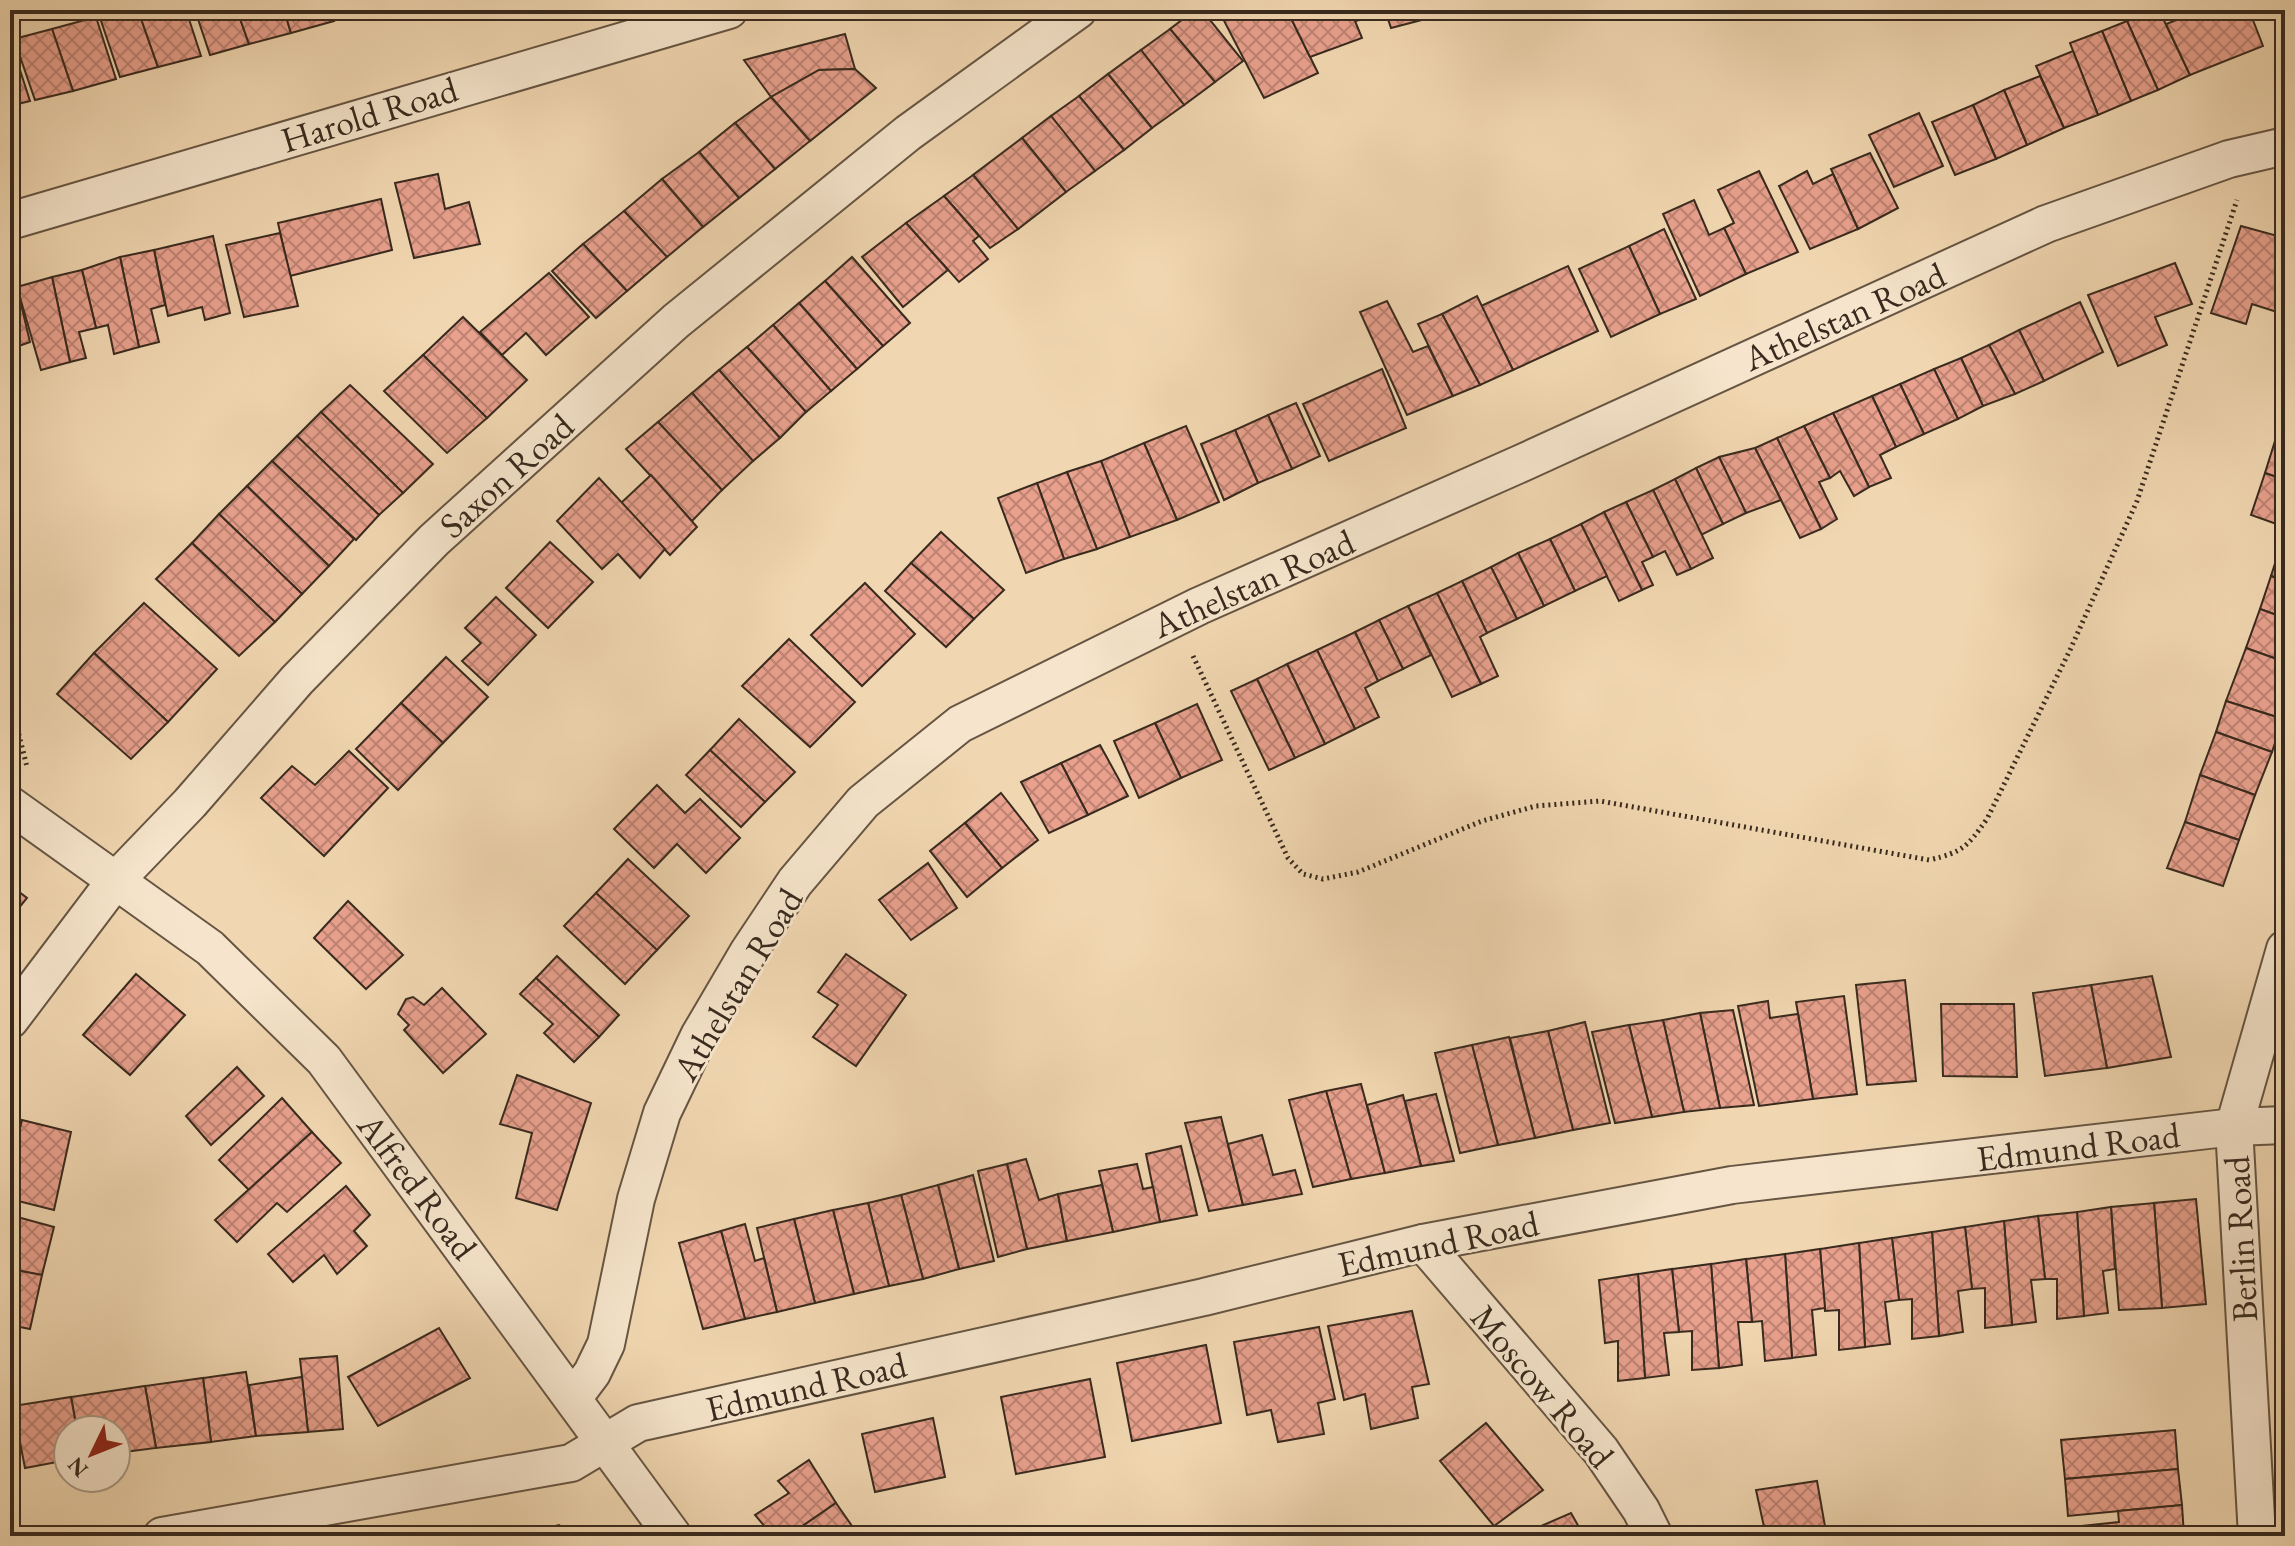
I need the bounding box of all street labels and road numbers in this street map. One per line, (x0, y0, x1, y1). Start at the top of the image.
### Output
street label: Harold Road (275, 65, 464, 164)
street label: Athelstan Road (1735, 251, 1953, 382)
street label: Saxon Road (429, 402, 584, 548)
street label: Athelstan Road (1144, 518, 1362, 649)
street label: Athelstan Road (661, 879, 814, 1090)
street label: Alfred Road (347, 1103, 488, 1270)
street label: Edmund Road (1974, 1111, 2183, 1182)
street label: Berlin Road (2213, 1154, 2268, 1323)
street label: Edmund Road (1333, 1199, 1544, 1288)
street label: Moscow Road (1460, 1295, 1625, 1478)
street label: Edmund Road (701, 1340, 912, 1432)

